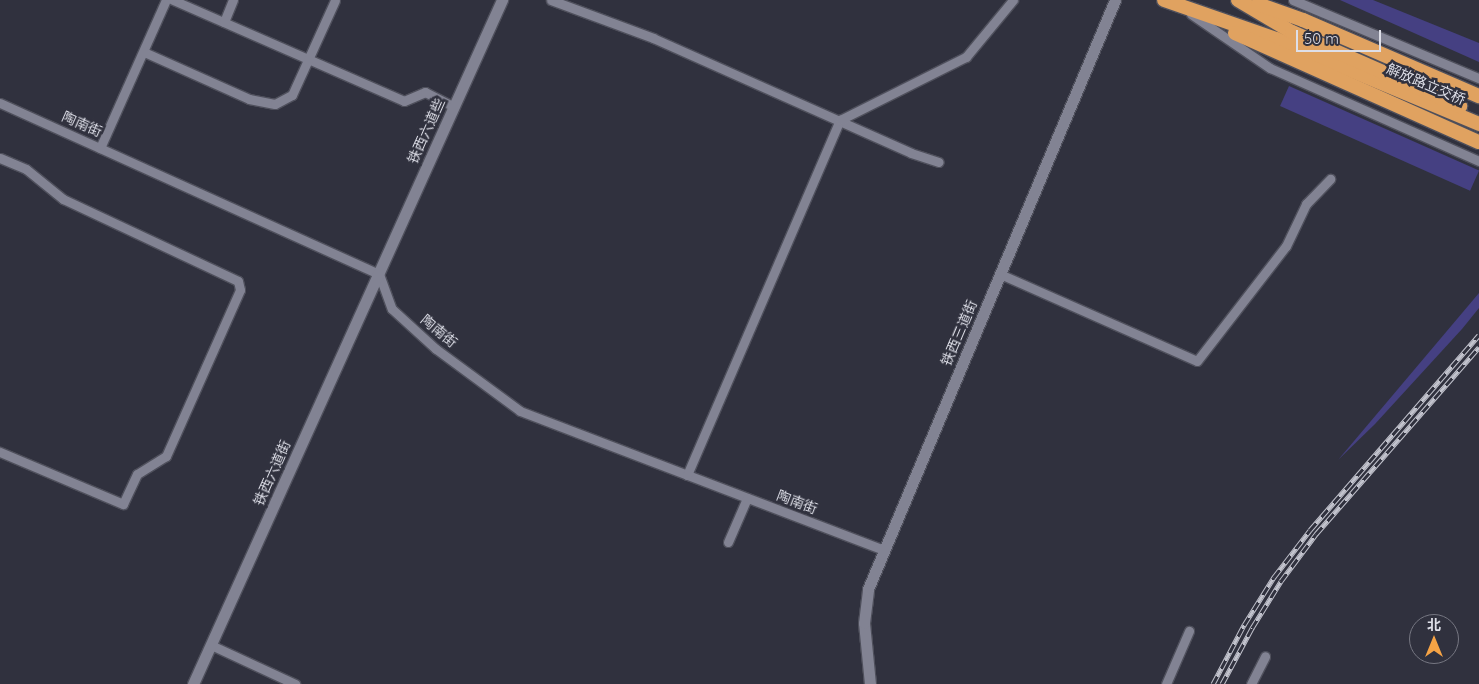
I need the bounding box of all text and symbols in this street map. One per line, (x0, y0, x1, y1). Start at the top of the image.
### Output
scale bar (1299, 20, 1384, 52)
text: 50 m (1304, 29, 1339, 48)
street label: 解放路立交桥 (1384, 60, 1468, 108)
street label: 铁西六道些 (404, 96, 448, 166)
street label: 陶南街 (59, 108, 105, 140)
street label: 铁西三道街 (938, 298, 980, 368)
street label: 陶南街 (418, 311, 460, 351)
street label: 铁西六道街 (250, 438, 294, 508)
street label: 陶南街 (774, 487, 820, 517)
north arrow (1409, 614, 1459, 664)
text: 北 (1427, 616, 1441, 634)

